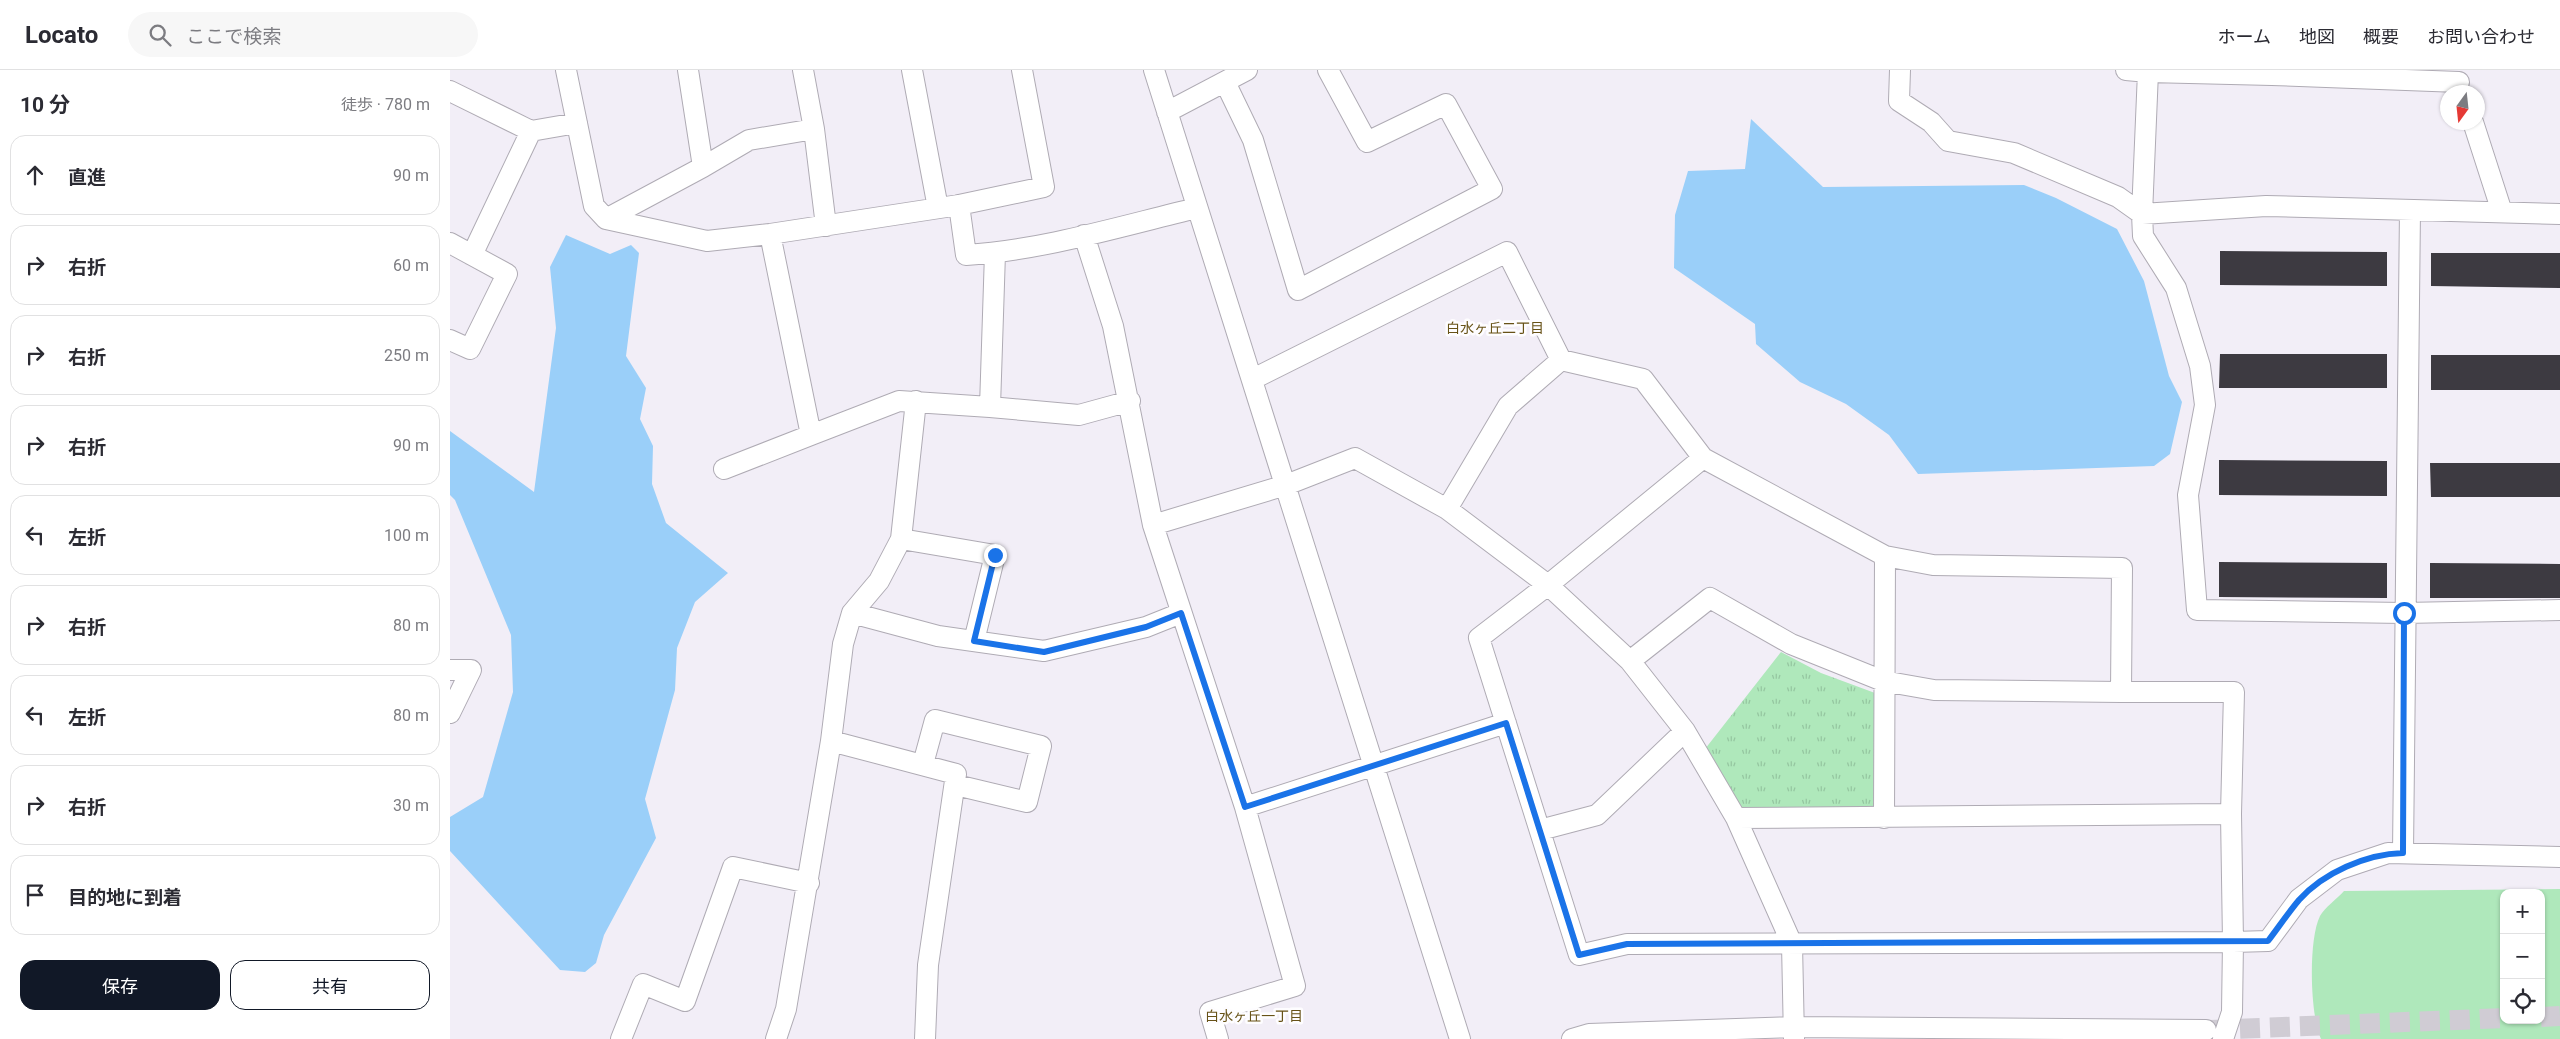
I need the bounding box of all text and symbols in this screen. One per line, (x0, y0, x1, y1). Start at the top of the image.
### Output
search box (128, 12, 478, 57)
text: Locato (25, 21, 98, 49)
icon: search (146, 21, 174, 49)
text: ここで検索 (186, 25, 281, 48)
text: ホーム (2218, 26, 2271, 47)
text: 地図 (2299, 26, 2335, 47)
text: 概要 (2363, 26, 2399, 47)
text: お問い合わせ (2427, 26, 2535, 47)
north arrow (2440, 85, 2485, 130)
text: 10 分 (20, 93, 70, 117)
text: 徒歩 · 780 m (341, 95, 430, 114)
icon: ahead (21, 161, 49, 189)
text: 直進 (68, 166, 106, 189)
text: 90 m (393, 166, 429, 185)
icon: right (21, 251, 49, 279)
text: 右折 (68, 256, 106, 279)
text: 60 m (393, 256, 429, 275)
district label: 白水ヶ丘二丁目 (1446, 320, 1544, 336)
icon: right (21, 341, 49, 369)
text: 右折 (68, 346, 106, 369)
text: 250 m (384, 346, 429, 365)
icon: right (21, 431, 49, 459)
text: 右折 (68, 436, 106, 459)
text: 90 m (393, 436, 429, 455)
icon: left (21, 521, 49, 549)
text: 左折 (68, 526, 106, 549)
text: 100 m (384, 526, 429, 545)
route end (984, 544, 1007, 567)
route start (2393, 602, 2416, 625)
icon: right (21, 611, 49, 639)
text: 右折 (68, 616, 106, 639)
text: 80 m (393, 616, 429, 635)
icon: left (21, 701, 49, 729)
text: 左折 (68, 706, 106, 729)
text: 80 m (393, 706, 429, 725)
icon: right (21, 791, 49, 819)
text: 右折 (68, 796, 106, 819)
text: 30 m (393, 796, 429, 815)
icon: arrive (21, 881, 49, 909)
text: 目的地に到着 (68, 886, 182, 909)
map controls (2500, 889, 2545, 1024)
button: + (2500, 889, 2545, 934)
button: − (2500, 934, 2545, 979)
button: 保存 (20, 960, 220, 1010)
button: 共有 (230, 960, 430, 1010)
button: locate (2500, 979, 2545, 1024)
district label: 白水ヶ丘一丁目 (1205, 1008, 1303, 1024)

